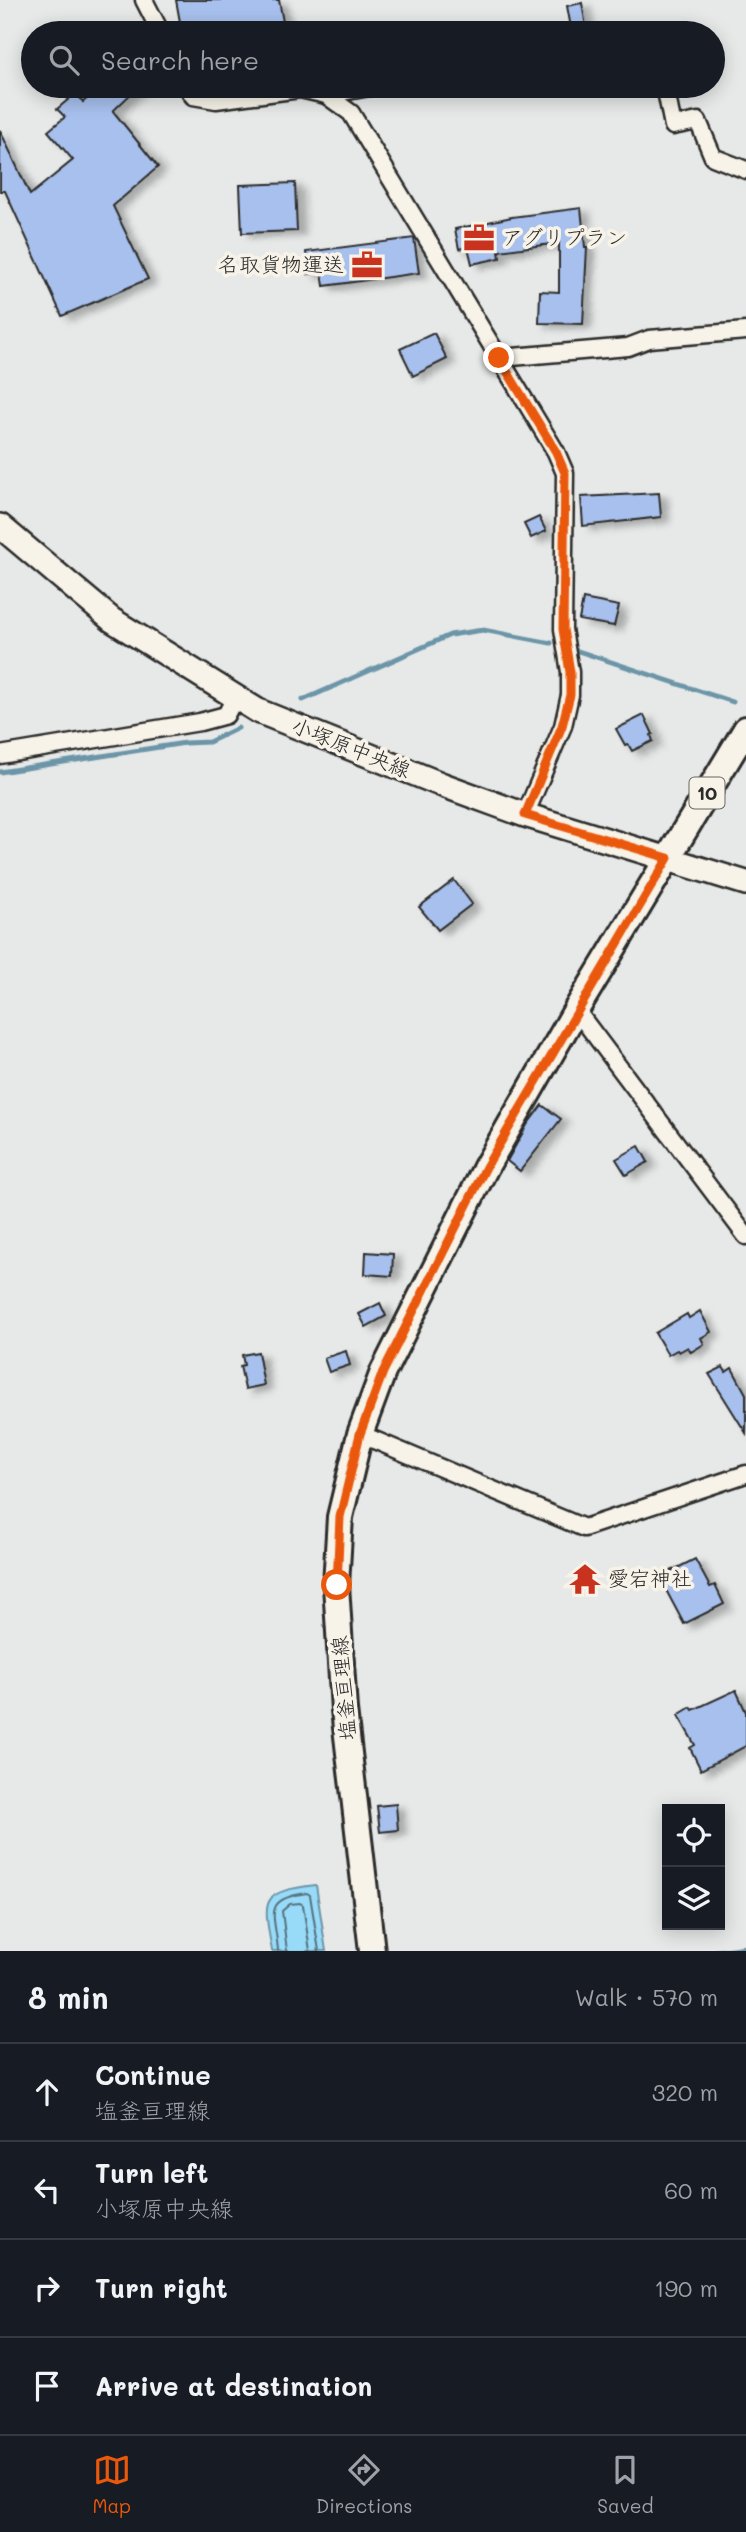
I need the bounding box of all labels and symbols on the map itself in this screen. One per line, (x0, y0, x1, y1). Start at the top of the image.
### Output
office icon: アグリプラン (462, 221, 496, 255)
place label: アグリプラン (502, 223, 627, 250)
office icon: 名取貨物運送 (350, 248, 384, 282)
place label: 名取貨物運送 (218, 250, 344, 277)
route end (483, 342, 514, 373)
street label: 小塚原中央線 (288, 710, 415, 783)
road number: 10 (690, 778, 724, 808)
temple icon: 愛宕神社 (568, 1562, 602, 1596)
place label: 愛宕神社 (608, 1564, 692, 1591)
route start (321, 1569, 352, 1600)
street label: 塩釜亘理線 (324, 1635, 361, 1742)

